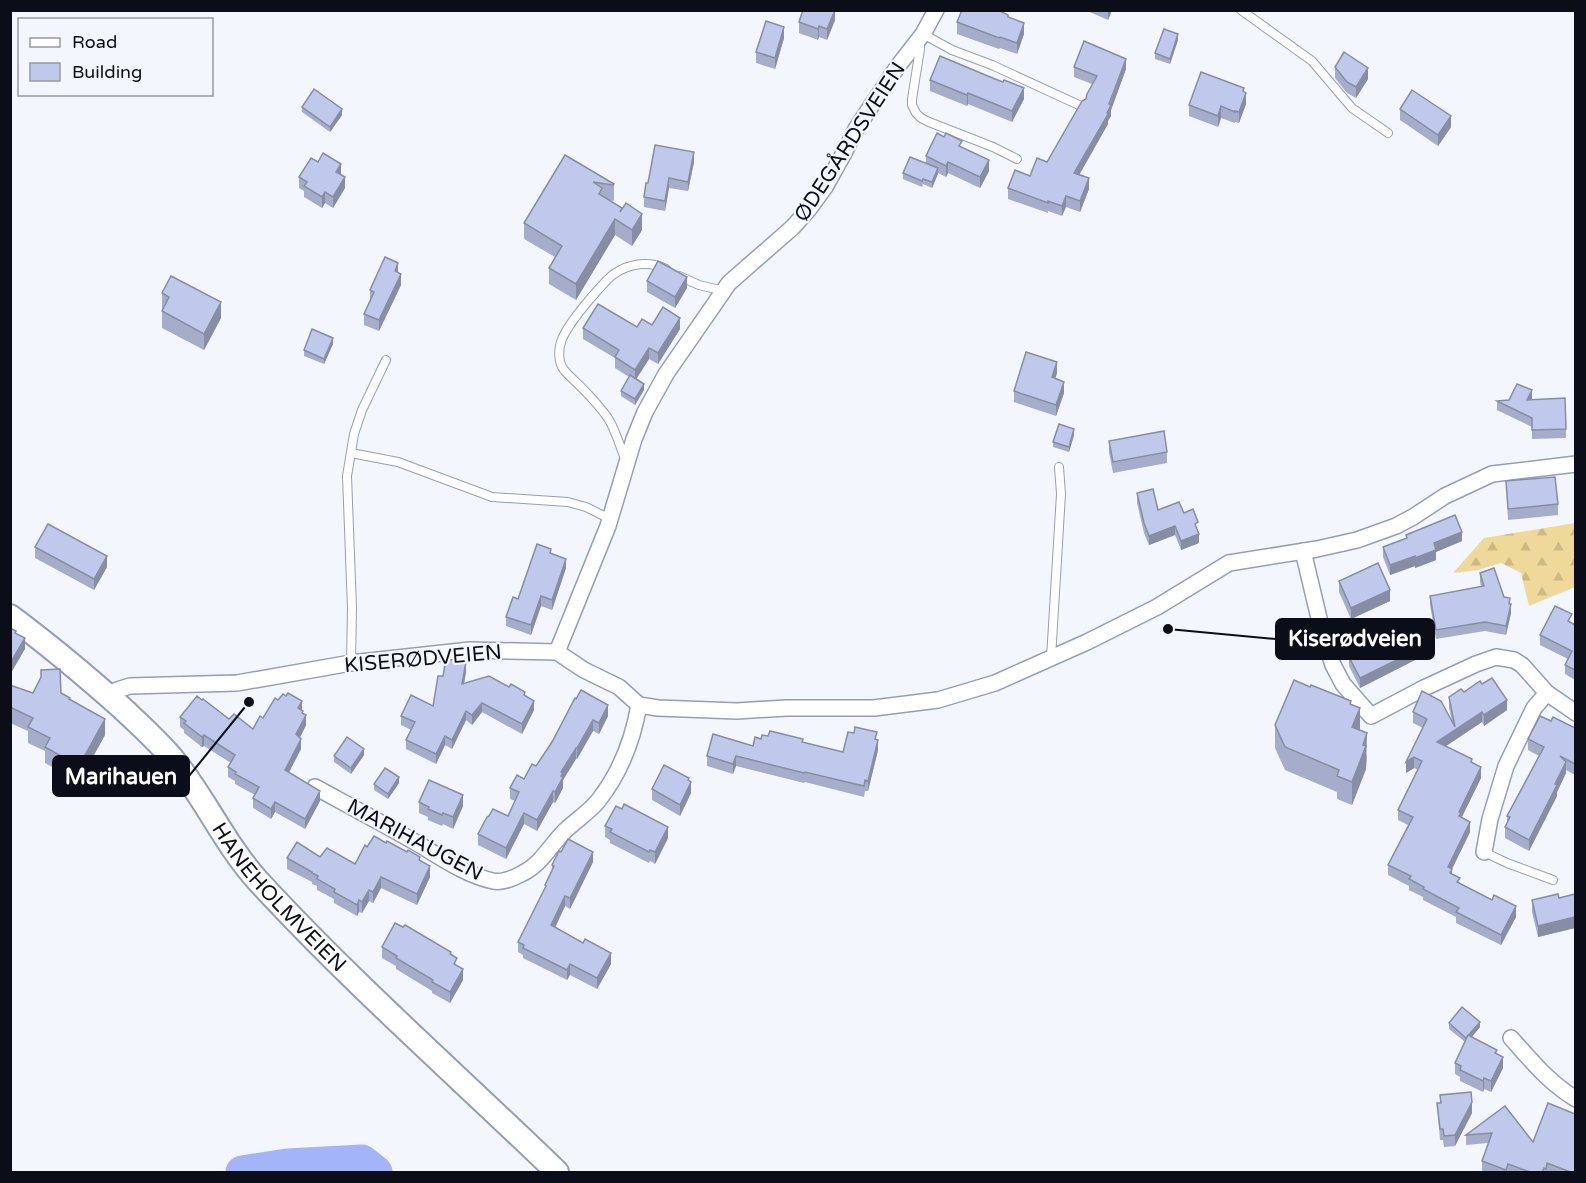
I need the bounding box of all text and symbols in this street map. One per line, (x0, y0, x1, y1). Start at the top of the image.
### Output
legend (18, 18, 213, 96)
text: Road (72, 31, 117, 53)
street label: ØDEGÅRDSVEIEN (789, 57, 911, 227)
text: Building (72, 61, 142, 83)
callout: Kiserødveien (1276, 619, 1434, 659)
text: Kiserødveien (1288, 626, 1422, 652)
street label: KISERØDVEIEN (343, 640, 503, 678)
callout: Marihauen (53, 756, 189, 796)
text: Marihauen (65, 764, 177, 790)
street label: MARIHAUGEN (343, 794, 487, 886)
street label: HANEHOLMVEIEN (207, 818, 352, 977)

